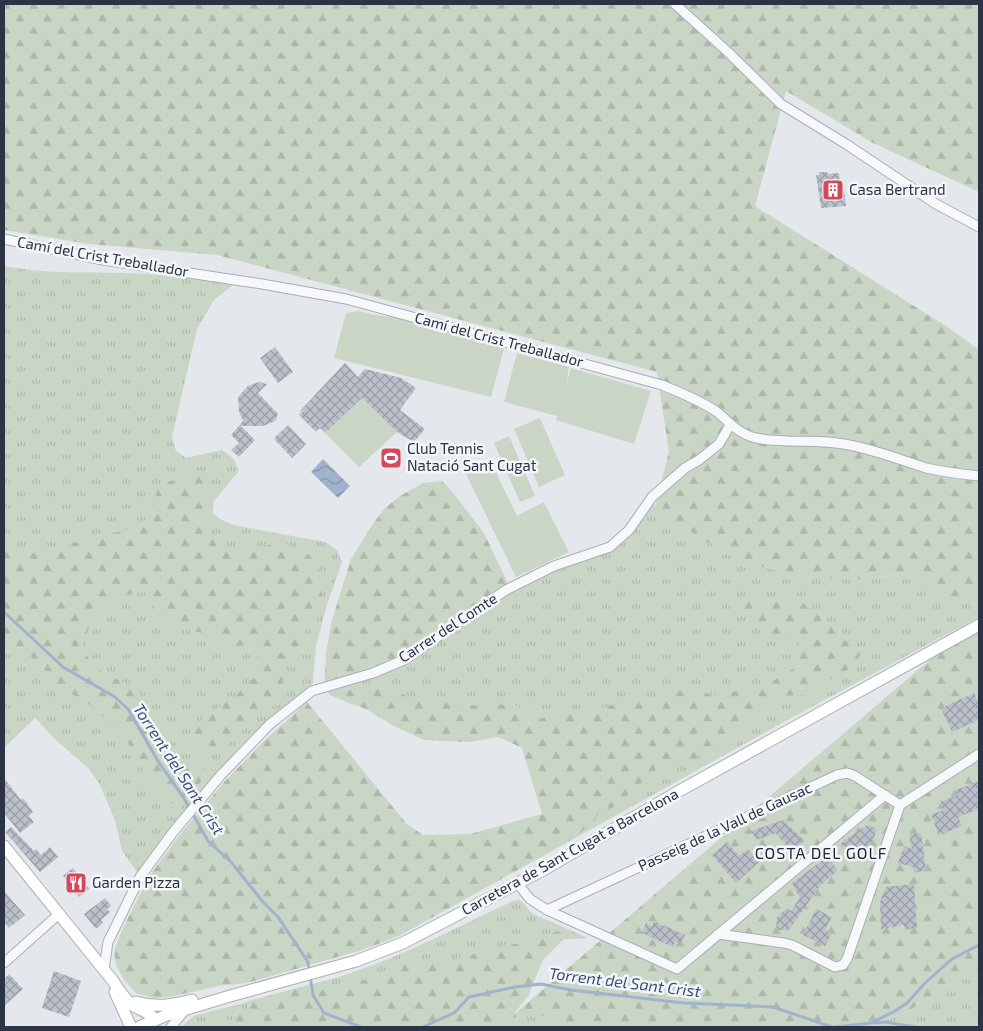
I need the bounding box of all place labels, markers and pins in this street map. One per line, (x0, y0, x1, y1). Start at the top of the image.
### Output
building icon: Casa Bertrand (821, 178, 845, 202)
place label: Casa Bertrand (849, 180, 946, 198)
place label: Club Tennis Natació Sant Cugat (407, 439, 537, 474)
sports icon: Club Tennis Natació Sant Cugat (379, 446, 403, 470)
restaurant icon: Garden Pizza (64, 871, 88, 895)
place label: Garden Pizza (92, 873, 180, 891)

